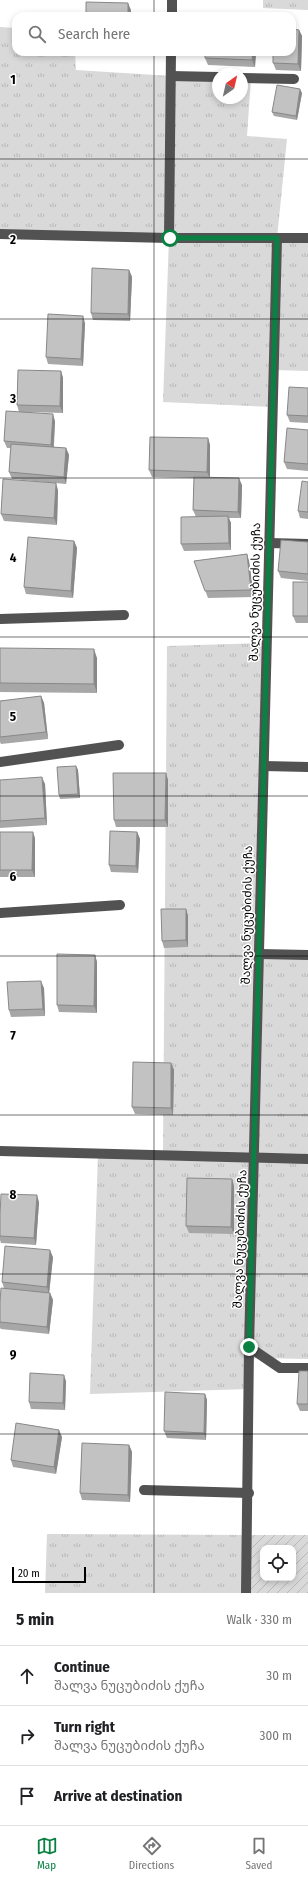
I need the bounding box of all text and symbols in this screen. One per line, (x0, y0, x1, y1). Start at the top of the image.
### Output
search box (12, 12, 296, 56)
icon: search (26, 23, 48, 45)
text: Search here (58, 25, 130, 43)
north arrow (212, 68, 248, 104)
text: 1 (10, 72, 16, 87)
route start (161, 229, 179, 247)
text: 2 (9, 232, 16, 247)
text: 3 (9, 391, 16, 406)
street label: შალვა ნუცუბიძის ქუჩა (247, 522, 264, 662)
text: 4 (10, 550, 17, 565)
text: 5 (10, 709, 16, 724)
street label: შალვა ნუცუბიძის ქუჩა (239, 845, 256, 985)
text: 6 (10, 869, 17, 884)
text: 7 (10, 1028, 16, 1043)
street label: შალვა ნუცუბიძის ქუჩა (231, 1169, 250, 1309)
text: 8 (10, 1187, 17, 1202)
route end (240, 1338, 258, 1356)
text: 9 (10, 1347, 17, 1362)
map controls (260, 1545, 296, 1581)
button: locate (260, 1545, 296, 1581)
scale bar (12, 1565, 86, 1584)
text: 20 m (18, 1567, 40, 1580)
text: 5 min (16, 1609, 54, 1630)
text: Walk · 330 m (227, 1612, 292, 1627)
text: Continue (54, 1658, 110, 1676)
icon: ahead (16, 1665, 38, 1687)
text: 30 m (266, 1668, 292, 1683)
text: შალვა ნუცუბიძის ქუჩა (54, 1678, 205, 1693)
text: Turn right (54, 1718, 115, 1736)
icon: right (16, 1725, 38, 1747)
text: 300 m (260, 1728, 292, 1743)
text: შალვა ნუცუბიძის ქუჩა (54, 1738, 205, 1753)
icon: arrive (16, 1785, 38, 1807)
text: Arrive at destination (54, 1787, 182, 1805)
tab: Map (36, 1835, 58, 1872)
tab: Directions (129, 1835, 174, 1872)
tab: Saved (246, 1835, 272, 1872)

